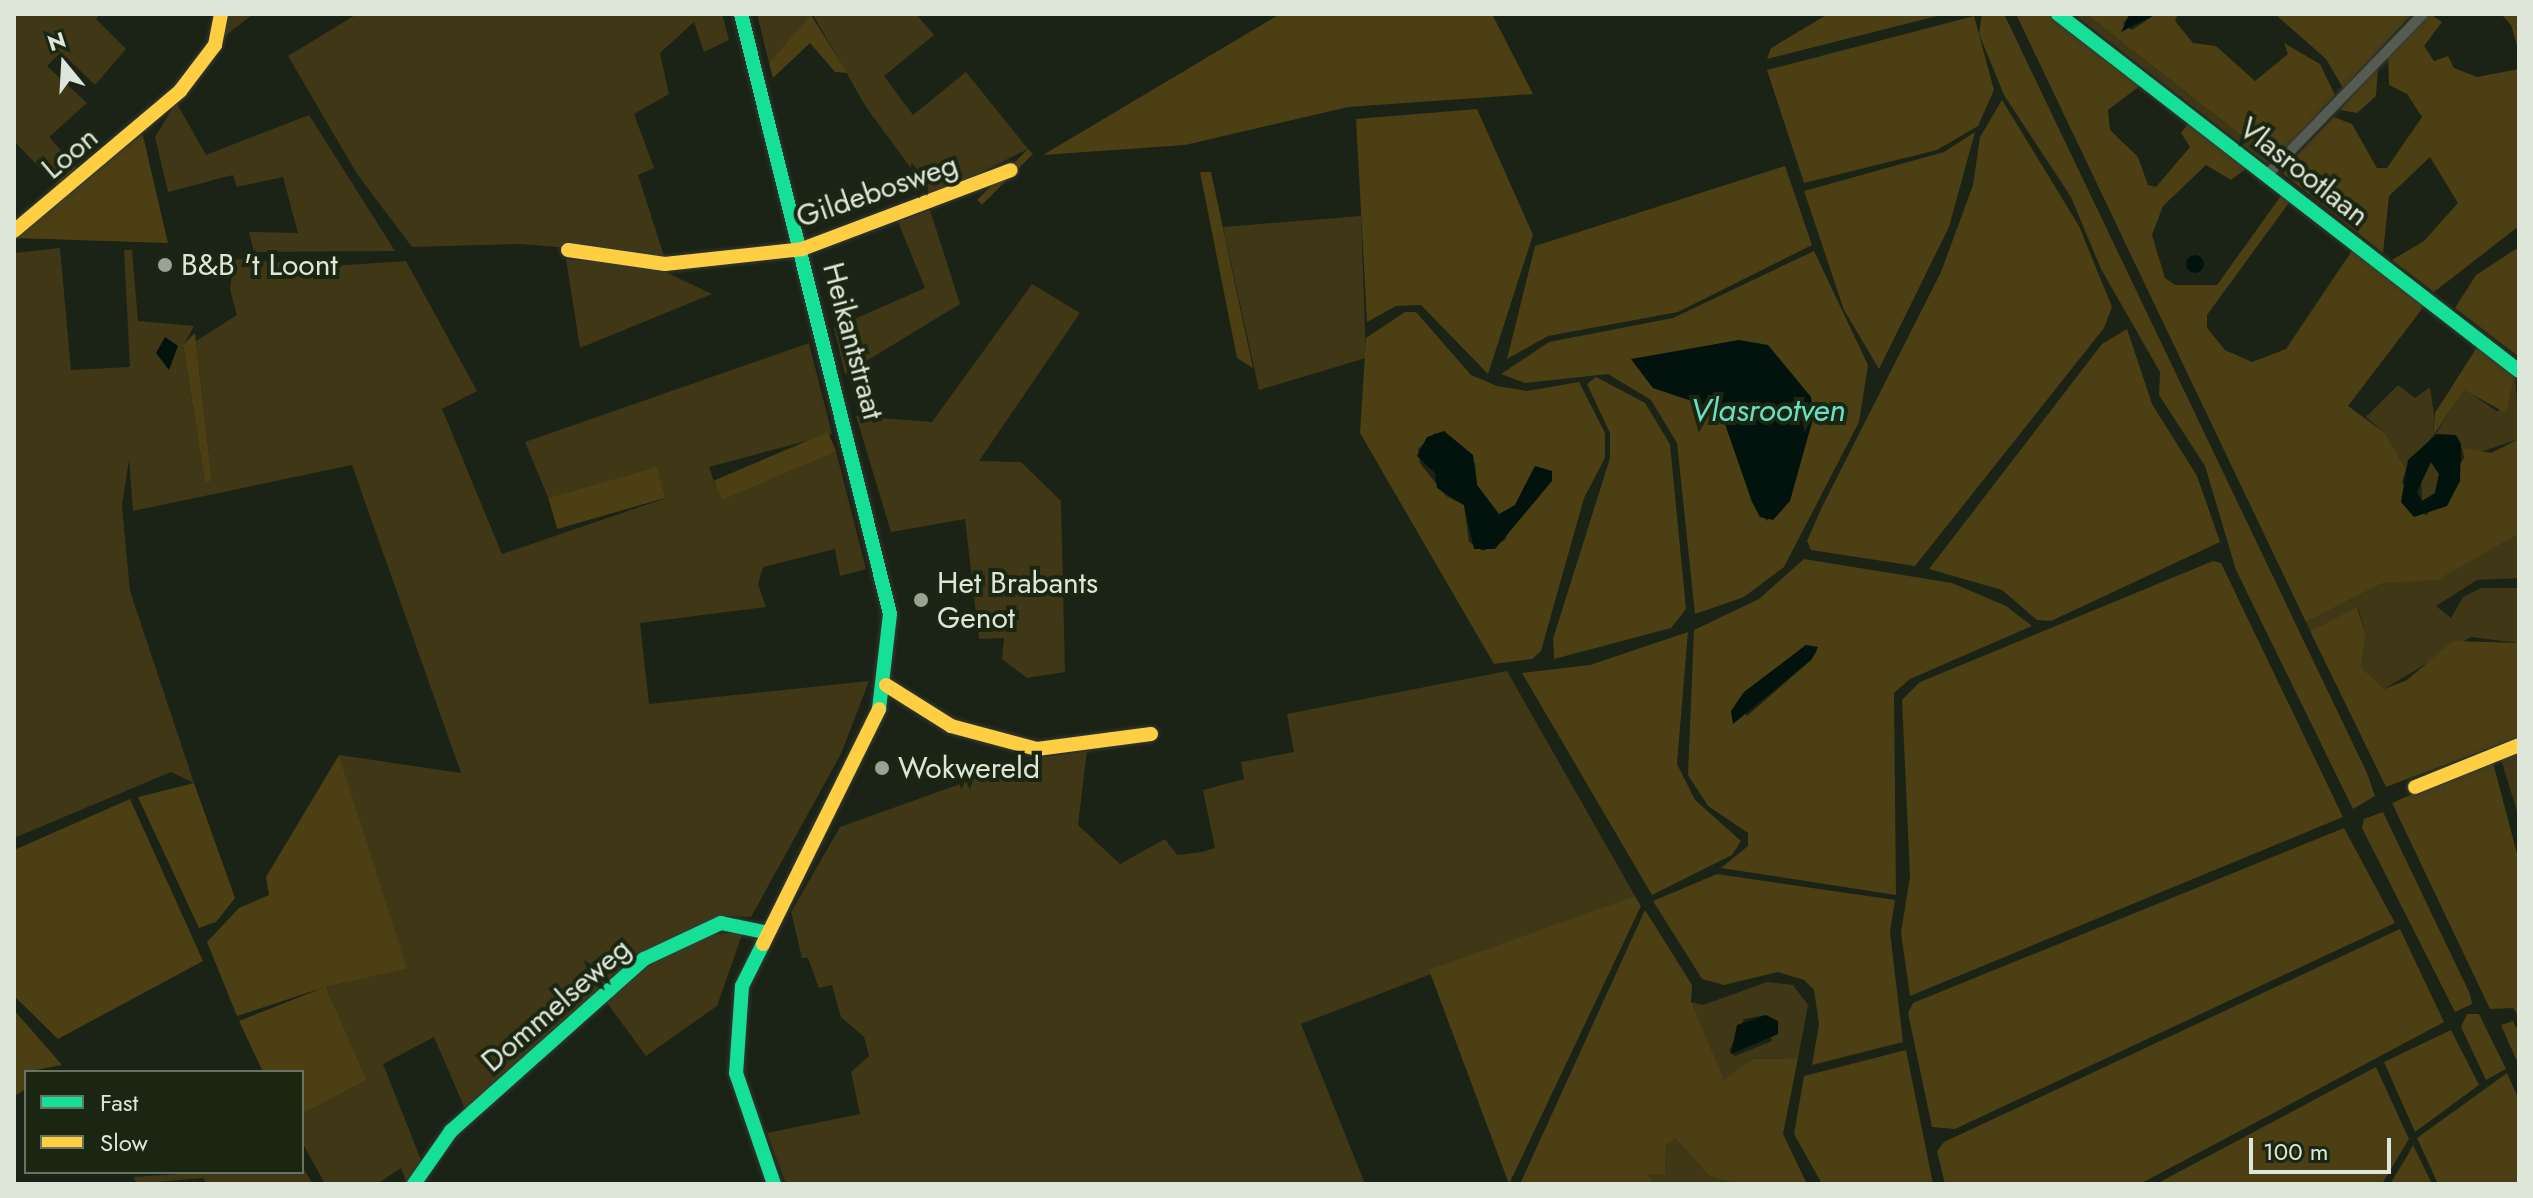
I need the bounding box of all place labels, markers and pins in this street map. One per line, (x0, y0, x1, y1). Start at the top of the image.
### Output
place label: B&B 't Loont (181, 247, 338, 283)
marker: B&B 't Loont (156, 256, 174, 274)
place label: Het Brabants Genot (937, 565, 1098, 636)
marker: Het Brabants Genot (912, 591, 930, 609)
place label: Wokwereld (898, 750, 1040, 786)
marker: Wokwereld (873, 759, 891, 777)

